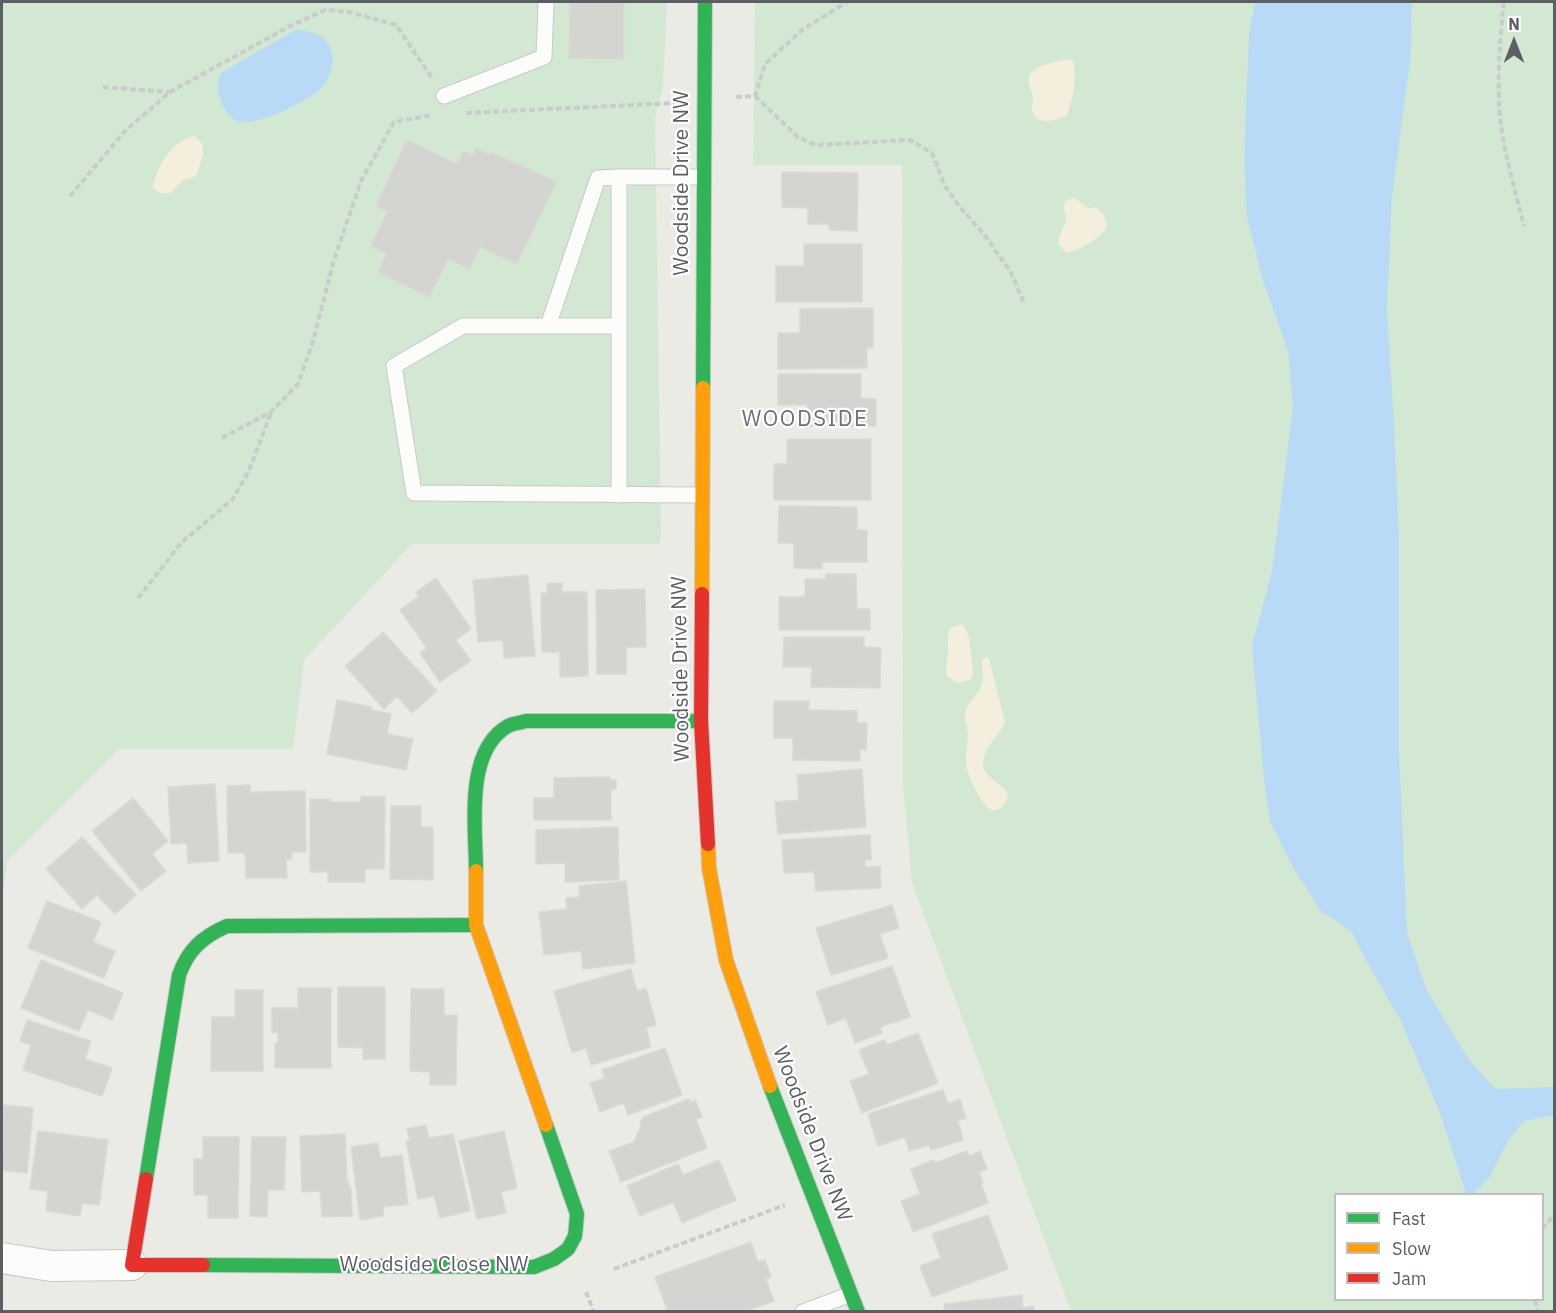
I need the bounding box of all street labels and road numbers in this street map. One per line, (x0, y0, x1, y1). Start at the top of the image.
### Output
street label: Woodside Drive NW (669, 90, 695, 276)
street label: Woodside Drive NW (667, 576, 695, 762)
street label: Woodside Drive NW (767, 1043, 857, 1225)
street label: Woodside Close NW (339, 1252, 529, 1278)

